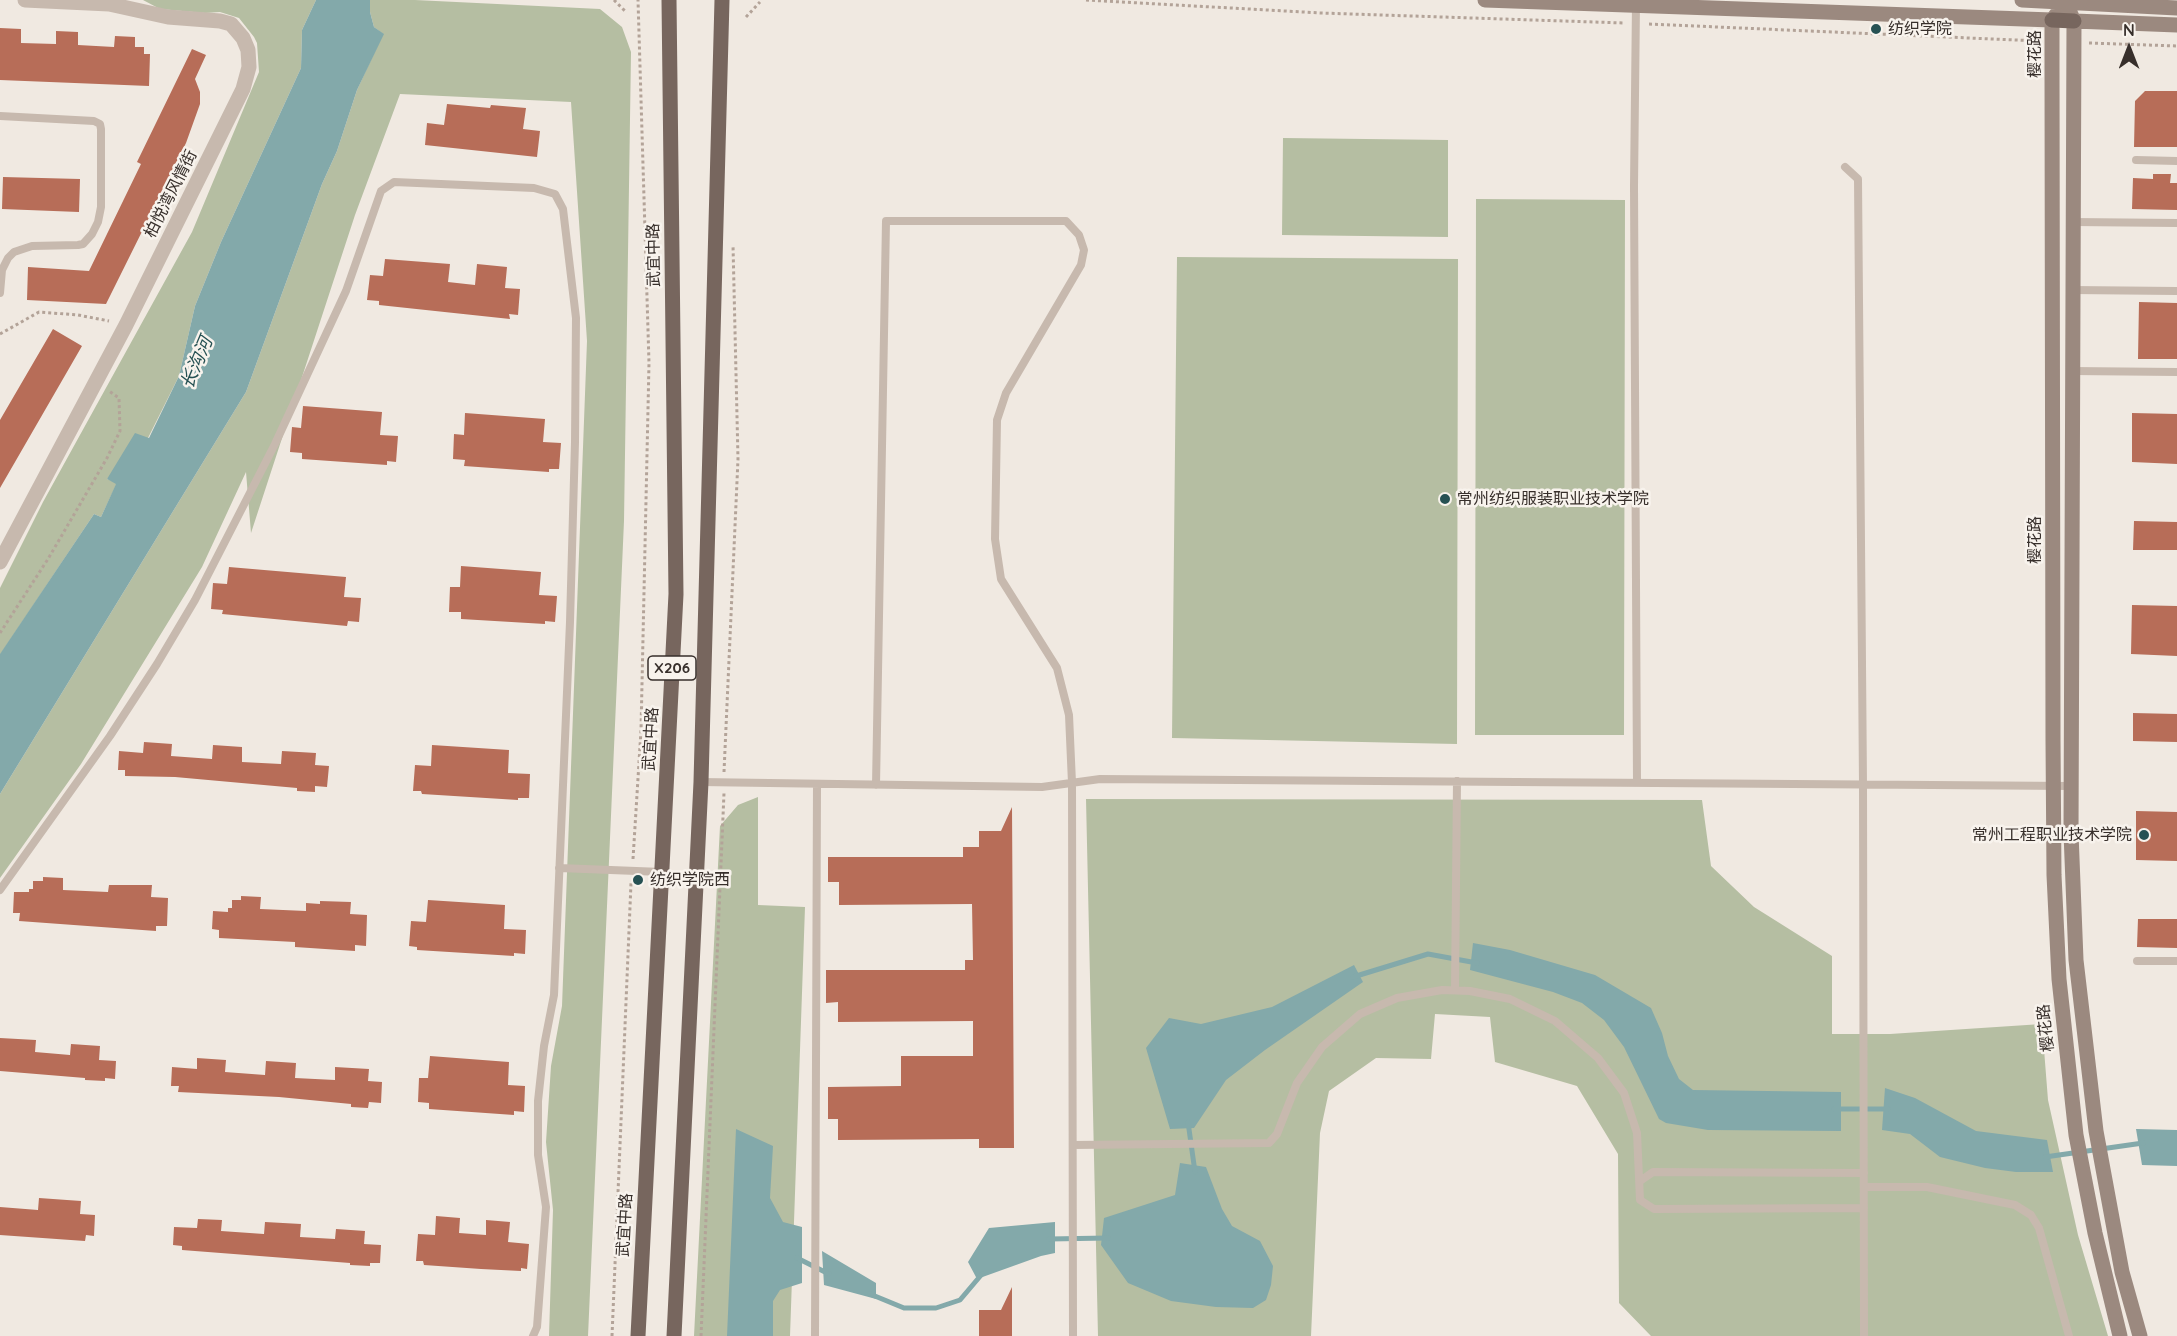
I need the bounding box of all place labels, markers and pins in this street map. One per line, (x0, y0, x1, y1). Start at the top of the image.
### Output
place label: 纺织学院 (1888, 19, 1952, 39)
marker: 纺织学院 (1869, 22, 1883, 36)
place label: 常州纺织服装职业技术学院 (1457, 489, 1649, 509)
marker: 常州纺织服装职业技术学院 (1438, 492, 1452, 506)
place label: 常州工程职业技术学院 (1972, 825, 2132, 845)
marker: 常州工程职业技术学院 (2137, 828, 2151, 842)
place label: 纺织学院西 (650, 870, 730, 890)
marker: 纺织学院西 (631, 873, 645, 887)

